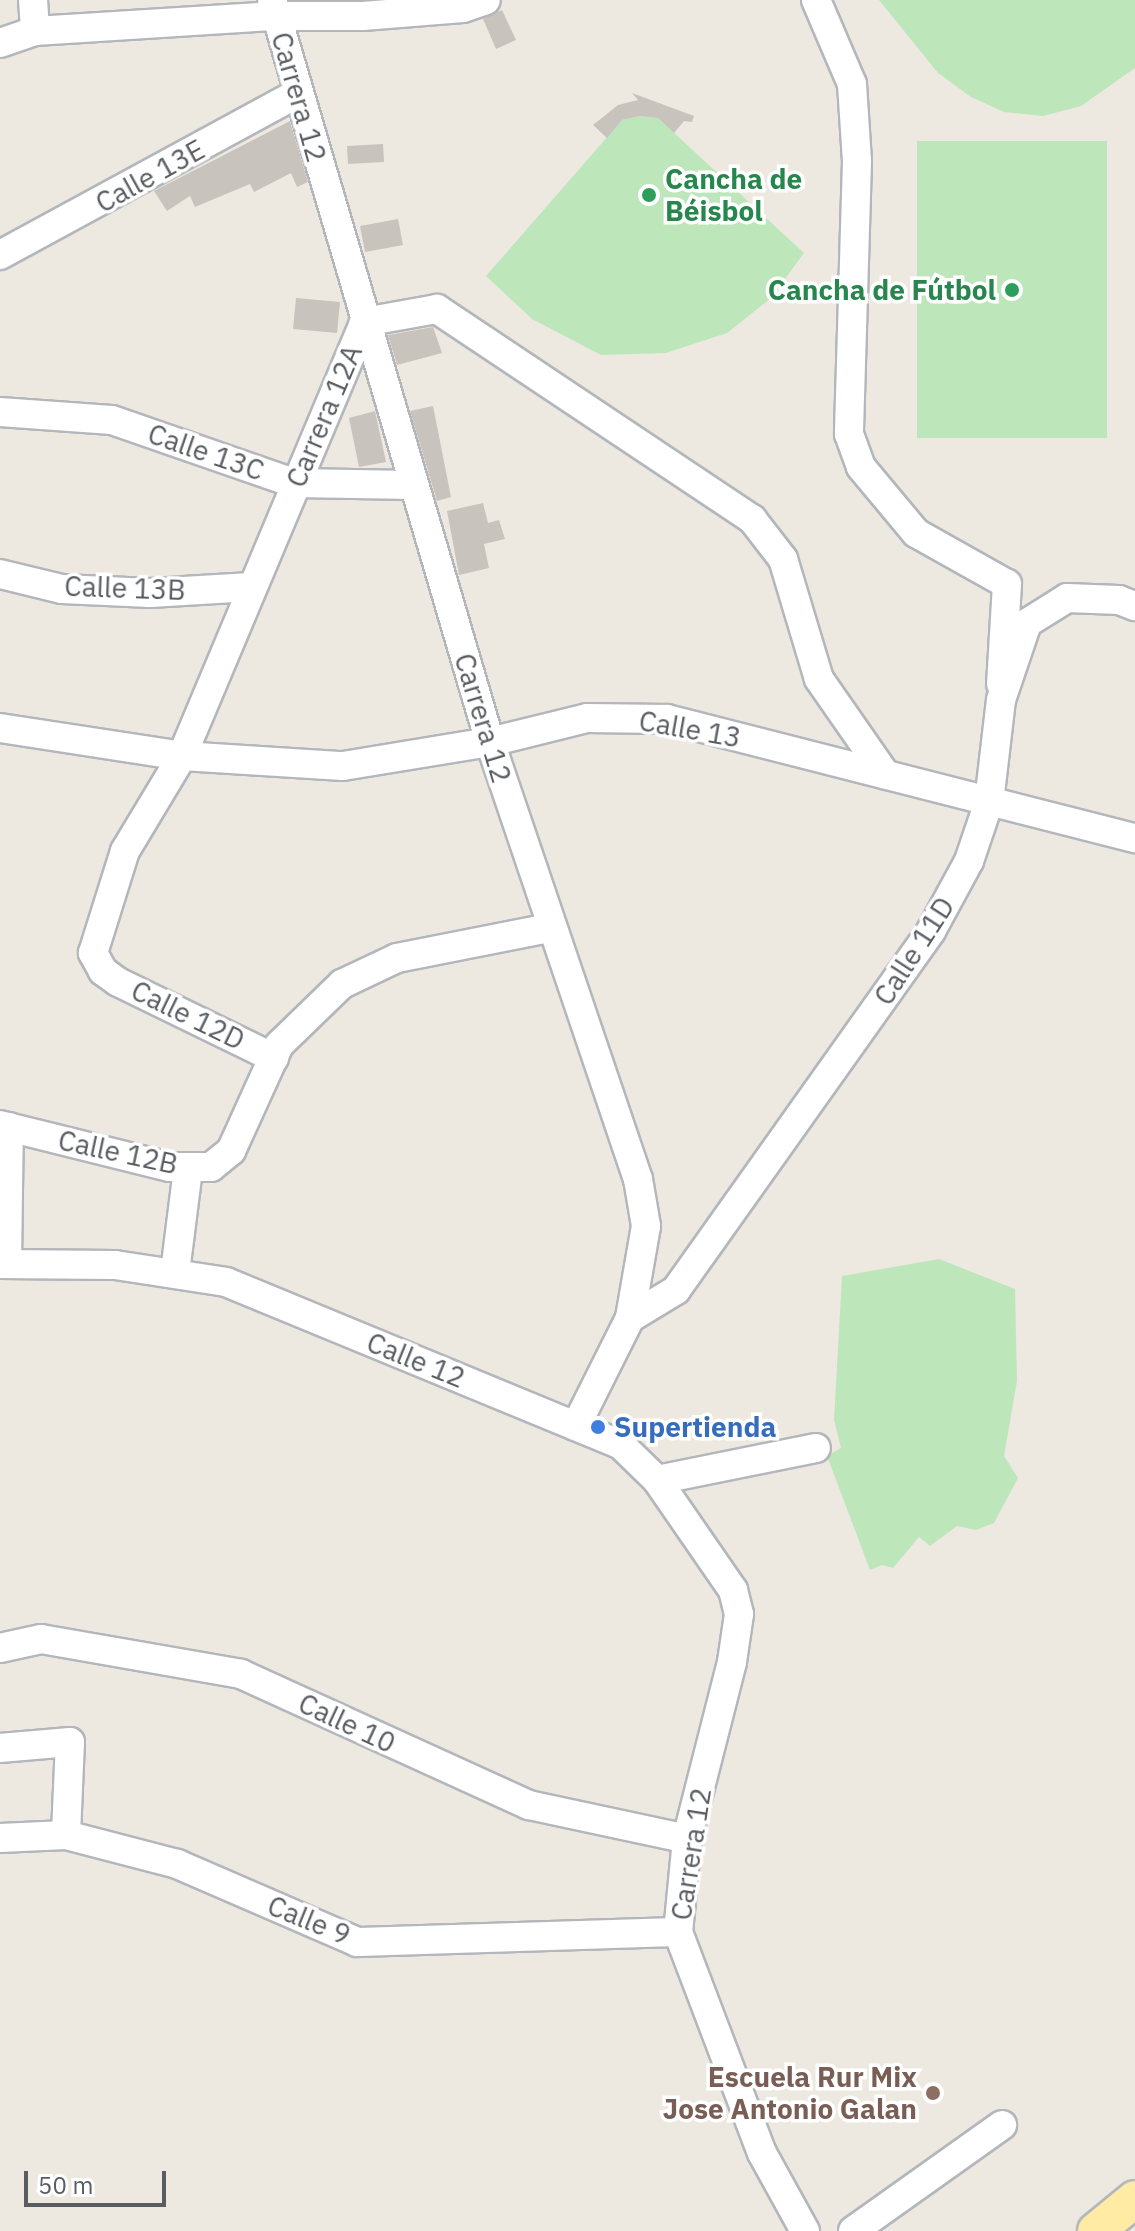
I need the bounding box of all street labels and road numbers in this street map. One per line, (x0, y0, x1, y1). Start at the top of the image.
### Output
street label: Carrera 12 (264, 28, 334, 166)
street label: Calle 13E (90, 132, 210, 220)
street label: Carrera 12A (279, 340, 369, 492)
street label: Calle 13C (144, 417, 268, 487)
street label: Calle 13B (64, 569, 186, 607)
street label: Carrera 12 (447, 649, 519, 787)
street label: Calle 13 (636, 704, 744, 754)
street label: Calle 11D (867, 891, 961, 1011)
street label: Calle 12D (126, 973, 250, 1057)
street label: Calle 12B (55, 1123, 181, 1181)
street label: Calle 12 (362, 1325, 470, 1395)
street label: Calle 10 (293, 1686, 401, 1760)
street label: Carrera 12 (664, 1785, 718, 1923)
street label: Calle 9 (263, 1888, 355, 1952)

